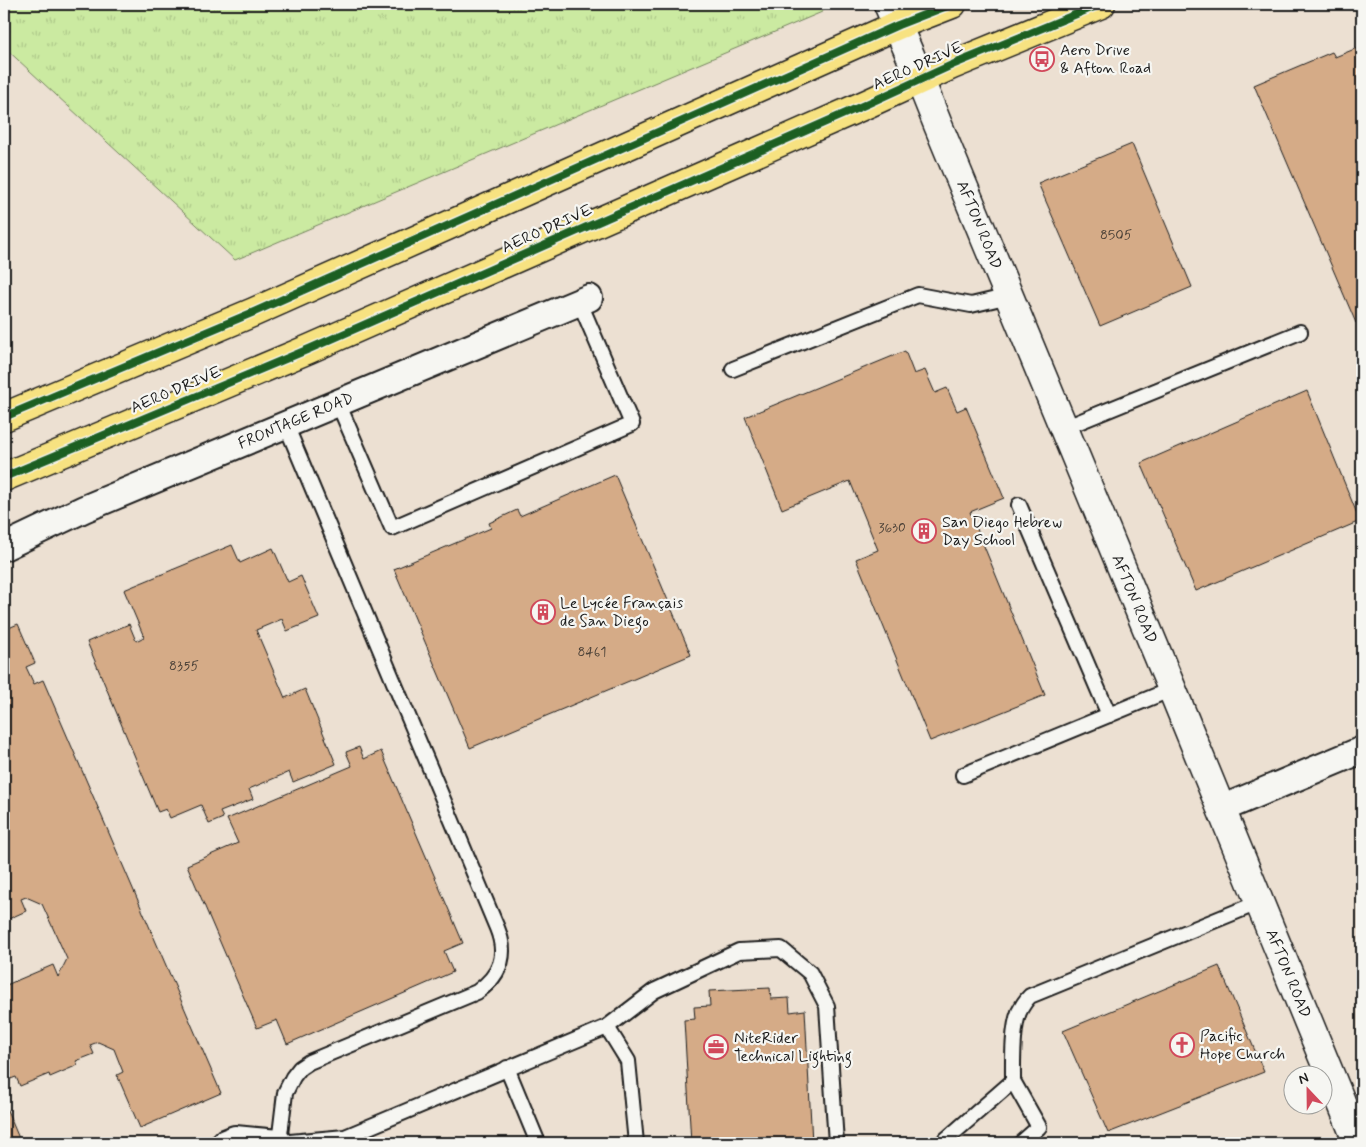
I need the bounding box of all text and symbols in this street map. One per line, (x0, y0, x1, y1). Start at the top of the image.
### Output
street label: AERO DRIVE (869, 37, 967, 95)
place label: Aero Drive & Afton Road (1060, 40, 1151, 79)
bus stop icon: Aero Drive & Afton Road (1029, 46, 1055, 72)
street label: AFTON ROAD (952, 177, 1007, 272)
street label: AERO DRIVE (498, 200, 596, 258)
house number: 8505 (1100, 226, 1132, 244)
street label: AERO DRIVE (127, 361, 225, 419)
street label: FRONTAGE ROAD (235, 387, 357, 454)
place label: San Diego Hebrew Day School (942, 512, 1062, 551)
building icon: San Diego Hebrew Day School (911, 518, 937, 544)
house number: 3630 (878, 519, 906, 537)
street label: AFTON ROAD (1107, 551, 1162, 646)
place label: Le Lycée Français de San Diego (560, 593, 683, 633)
building icon: Le Lycée Français de San Diego (530, 599, 556, 625)
house number: 8461 (577, 643, 607, 661)
house number: 8355 (169, 657, 199, 675)
street label: AFTON ROAD (1261, 926, 1316, 1021)
place label: Pacific Hope Church (1200, 1026, 1285, 1065)
place label: NiteRider Technical Lighting (734, 1028, 852, 1068)
church icon: Pacific Hope Church (1169, 1032, 1195, 1058)
office icon: NiteRider Technical Lighting (703, 1034, 729, 1060)
north arrow (1284, 1064, 1334, 1114)
text: N (1296, 1069, 1311, 1089)

